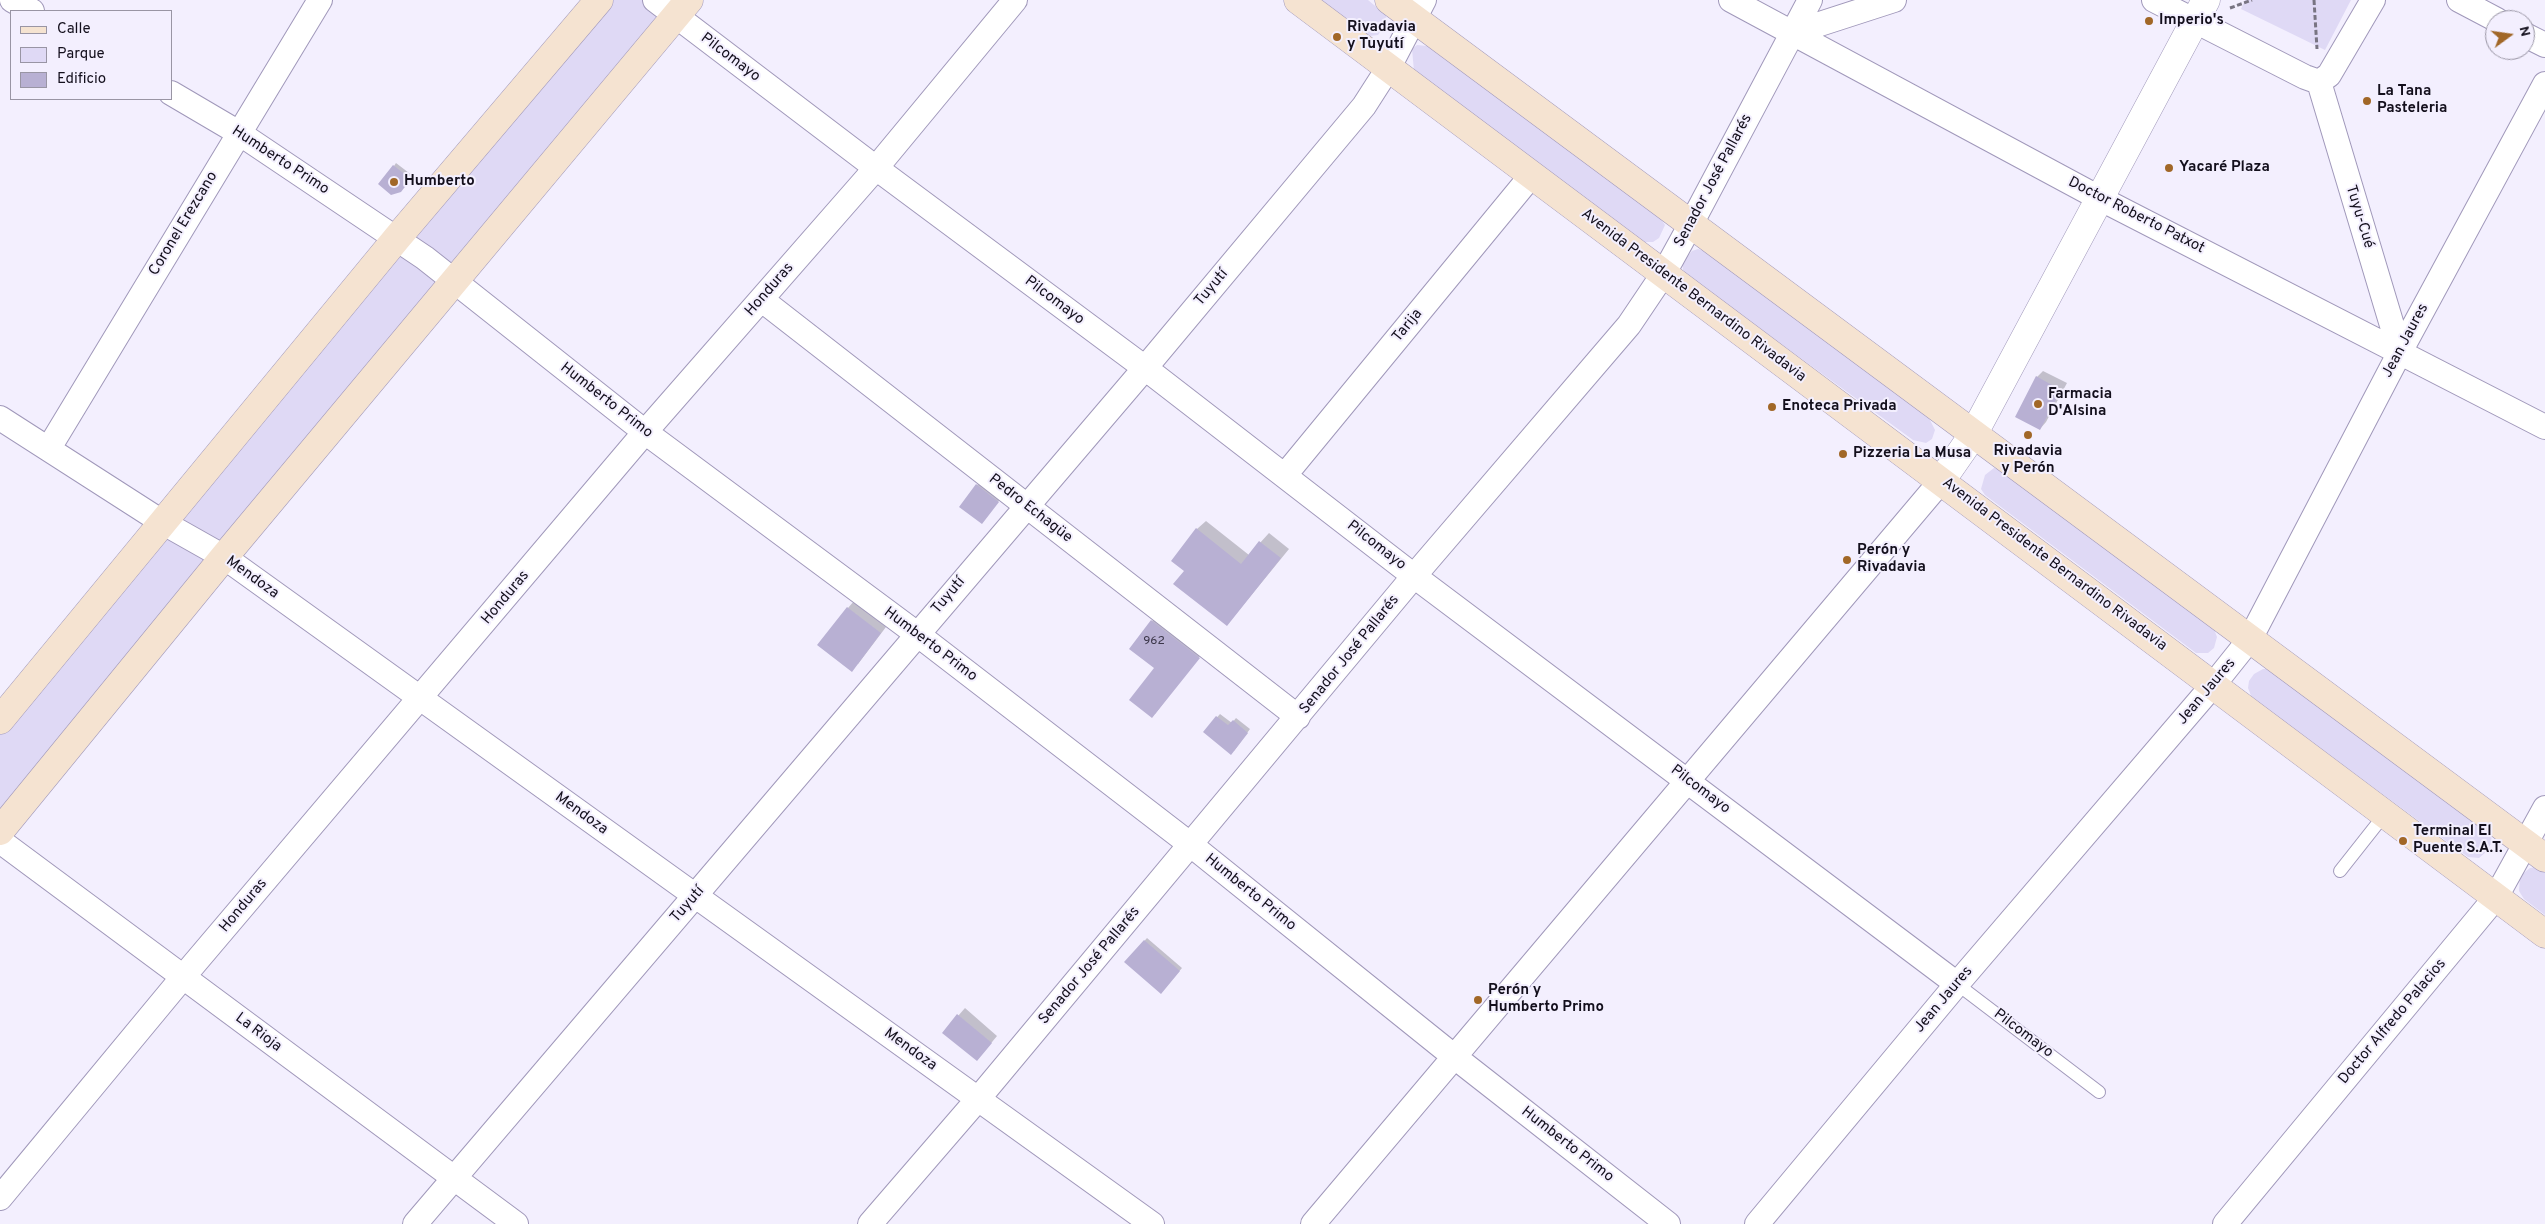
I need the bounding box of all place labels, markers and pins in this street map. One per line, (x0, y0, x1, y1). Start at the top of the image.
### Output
place label: Imperio's (2159, 12, 2224, 30)
marker: Imperio's (2143, 15, 2155, 27)
place label: Rivadavia y Tuyutí (1347, 19, 1416, 54)
marker: Rivadavia y Tuyutí (1331, 31, 1343, 43)
place label: La Tana Pasteleria (2377, 83, 2447, 118)
marker: La Tana Pasteleria (2361, 95, 2373, 107)
place label: Yacaré Plaza (2179, 159, 2270, 177)
marker: Yacaré Plaza (2163, 162, 2175, 174)
place label: Humberto (404, 173, 475, 191)
marker: Humberto (388, 176, 400, 188)
place label: Farmacia D'Alsina (2048, 386, 2112, 421)
place label: Enoteca Privada (1782, 398, 1897, 416)
marker: Farmacia D'Alsina (2032, 398, 2044, 410)
marker: Enoteca Privada (1766, 401, 1778, 413)
marker: Rivadavia y Perón (2022, 429, 2034, 441)
place label: Rivadavia y Perón (1994, 443, 2062, 478)
place label: Pizzeria La Musa (1853, 445, 1971, 463)
marker: Pizzeria La Musa (1837, 448, 1849, 460)
place label: Perón y Rivadavia (1857, 542, 1926, 577)
marker: Perón y Rivadavia (1841, 554, 1853, 566)
place label: Terminal El Puente S.A.T. (2413, 823, 2503, 858)
marker: Terminal El Puente S.A.T. (2397, 835, 2409, 847)
place label: Perón y Humberto Primo (1488, 982, 1604, 1017)
marker: Perón y Humberto Primo (1472, 994, 1484, 1006)

